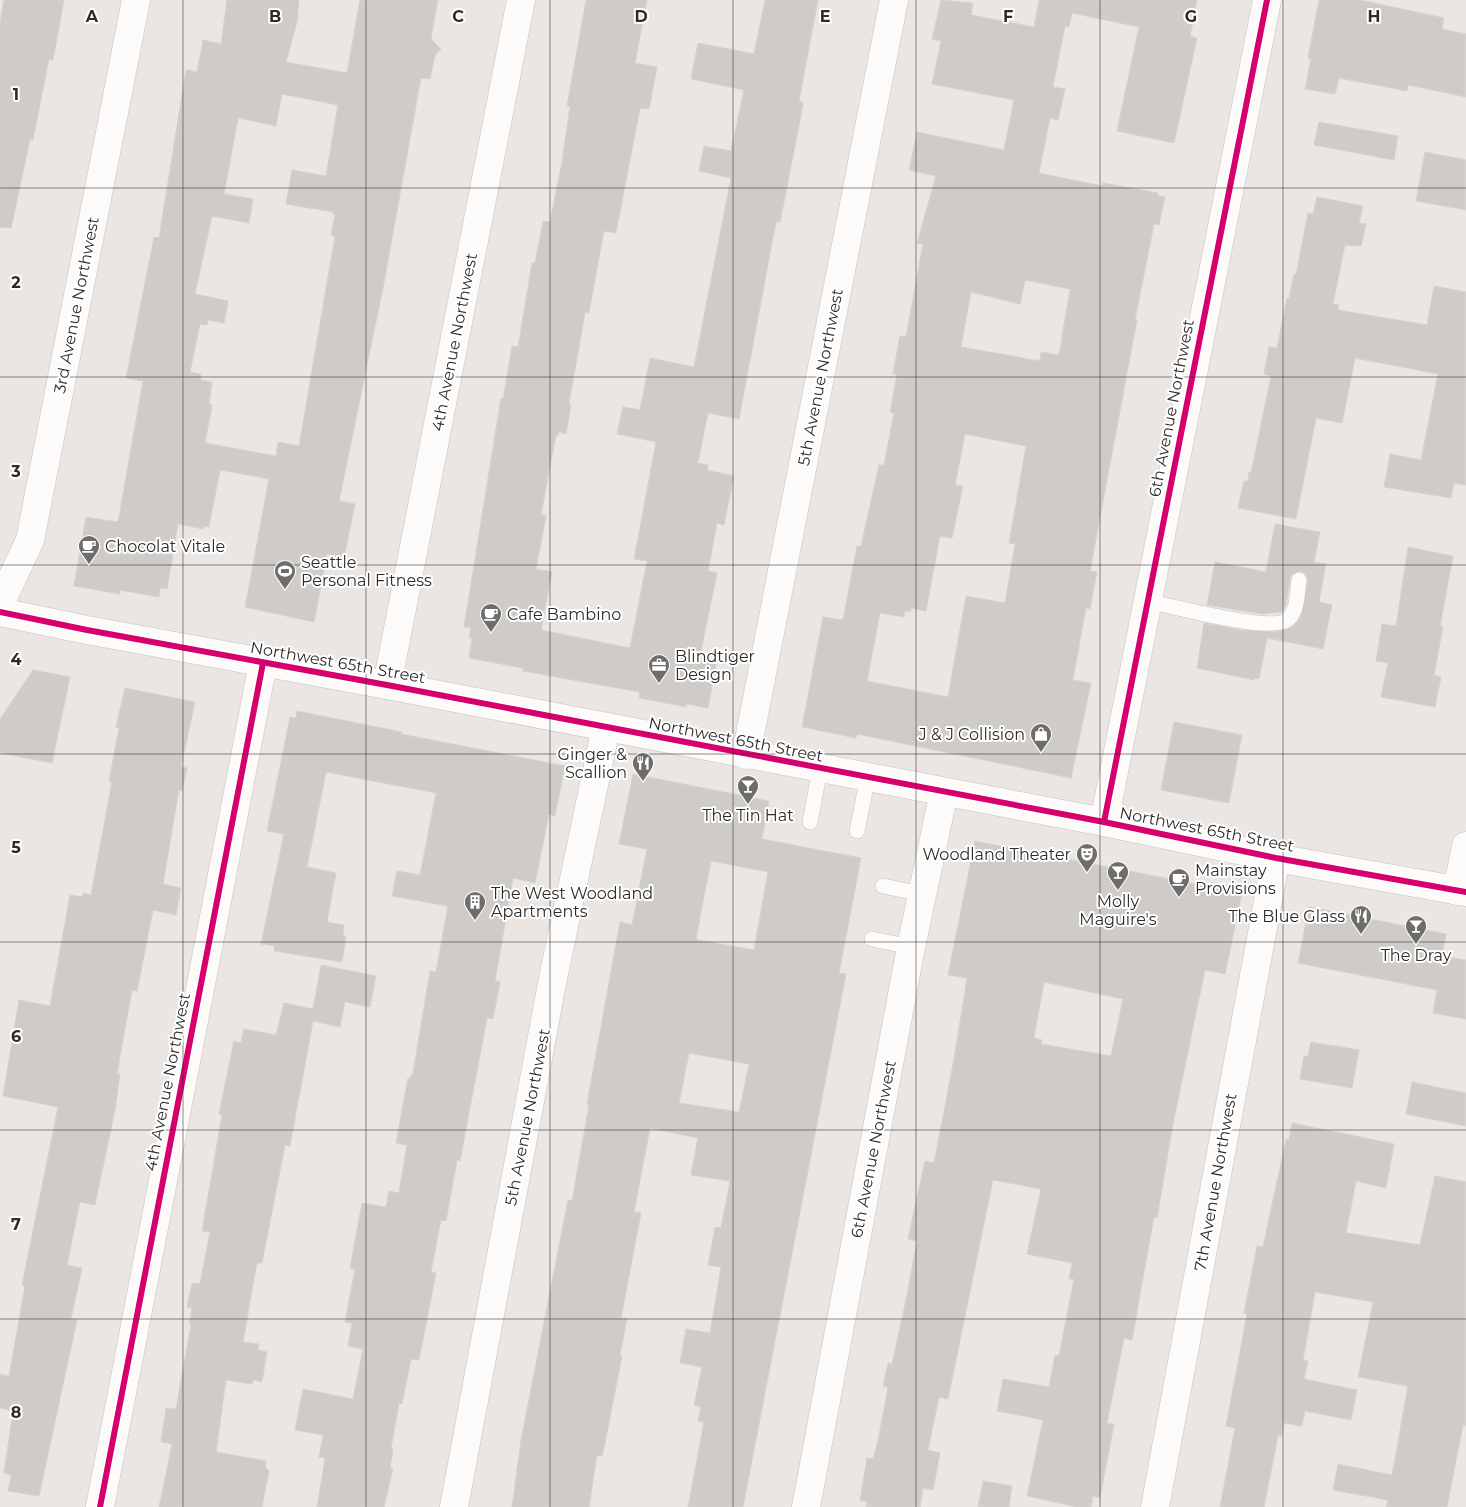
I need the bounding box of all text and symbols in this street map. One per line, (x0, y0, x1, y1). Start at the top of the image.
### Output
text: A (85, 7, 99, 26)
text: B (269, 7, 281, 26)
text: C (452, 7, 464, 26)
text: D (634, 7, 648, 26)
text: E (820, 7, 830, 26)
text: F (1003, 7, 1013, 26)
text: G (1185, 7, 1197, 26)
text: H (1368, 7, 1380, 26)
text: 1 (13, 85, 19, 104)
street label: 3rd Avenue Northwest (50, 215, 103, 395)
street label: 4th Avenue Northwest (428, 251, 481, 433)
text: 2 (11, 273, 21, 292)
street label: 5th Avenue Northwest (794, 287, 847, 467)
street label: 6th Avenue Northwest (1145, 317, 1198, 498)
text: 3 (10, 462, 21, 481)
cafe icon: Chocolat Vitale (77, 534, 101, 565)
place label: Chocolat Vitale (105, 537, 225, 556)
place label: Seattle Personal Fitness (301, 553, 432, 590)
sports icon: Seattle Personal Fitness (273, 559, 297, 590)
cafe icon: Cafe Bambino (479, 602, 503, 633)
place label: Cafe Bambino (507, 605, 621, 624)
street label: Northwest 65th Street (249, 638, 427, 687)
place label: Blindtiger Design (675, 647, 755, 684)
text: 4 (10, 650, 22, 669)
office icon: Blindtiger Design (647, 653, 671, 684)
street label: Northwest 65th Street (647, 713, 825, 766)
shop icon: J & J Collision (1029, 722, 1053, 753)
place label: J & J Collision (918, 725, 1025, 744)
place label: Ginger & Scallion (558, 745, 627, 782)
restaurant icon: Ginger & Scallion (631, 751, 655, 782)
bar icon: The Tin Hat (736, 774, 760, 805)
street label: Northwest 65th Street (1118, 803, 1296, 856)
place label: The Tin Hat (702, 806, 794, 825)
text: 5 (11, 838, 21, 857)
theatre icon: Woodland Theater (1075, 842, 1099, 873)
place label: Woodland Theater (922, 845, 1071, 864)
bar icon: Molly Maguire's (1106, 860, 1130, 891)
place label: Mainstay Provisions (1195, 861, 1276, 898)
cafe icon: Mainstay Provisions (1167, 867, 1191, 898)
place label: The West Woodland Apartments (491, 884, 653, 921)
building icon: The West Woodland Apartments (463, 890, 487, 921)
place label: Molly Maguire's (1079, 892, 1157, 929)
restaurant icon: The Blue Glass (1349, 904, 1373, 935)
place label: The Blue Glass (1228, 907, 1345, 926)
bar icon: The Dray (1404, 914, 1428, 945)
place label: The Dray (1381, 946, 1452, 965)
street label: 4th Avenue Northwest (141, 991, 194, 1173)
text: 6 (11, 1027, 21, 1046)
street label: 5th Avenue Northwest (501, 1027, 554, 1207)
street label: 6th Avenue Northwest (847, 1058, 900, 1239)
street label: 7th Avenue Northwest (1191, 1091, 1241, 1272)
text: 7 (11, 1215, 21, 1234)
text: 8 (11, 1403, 21, 1422)

